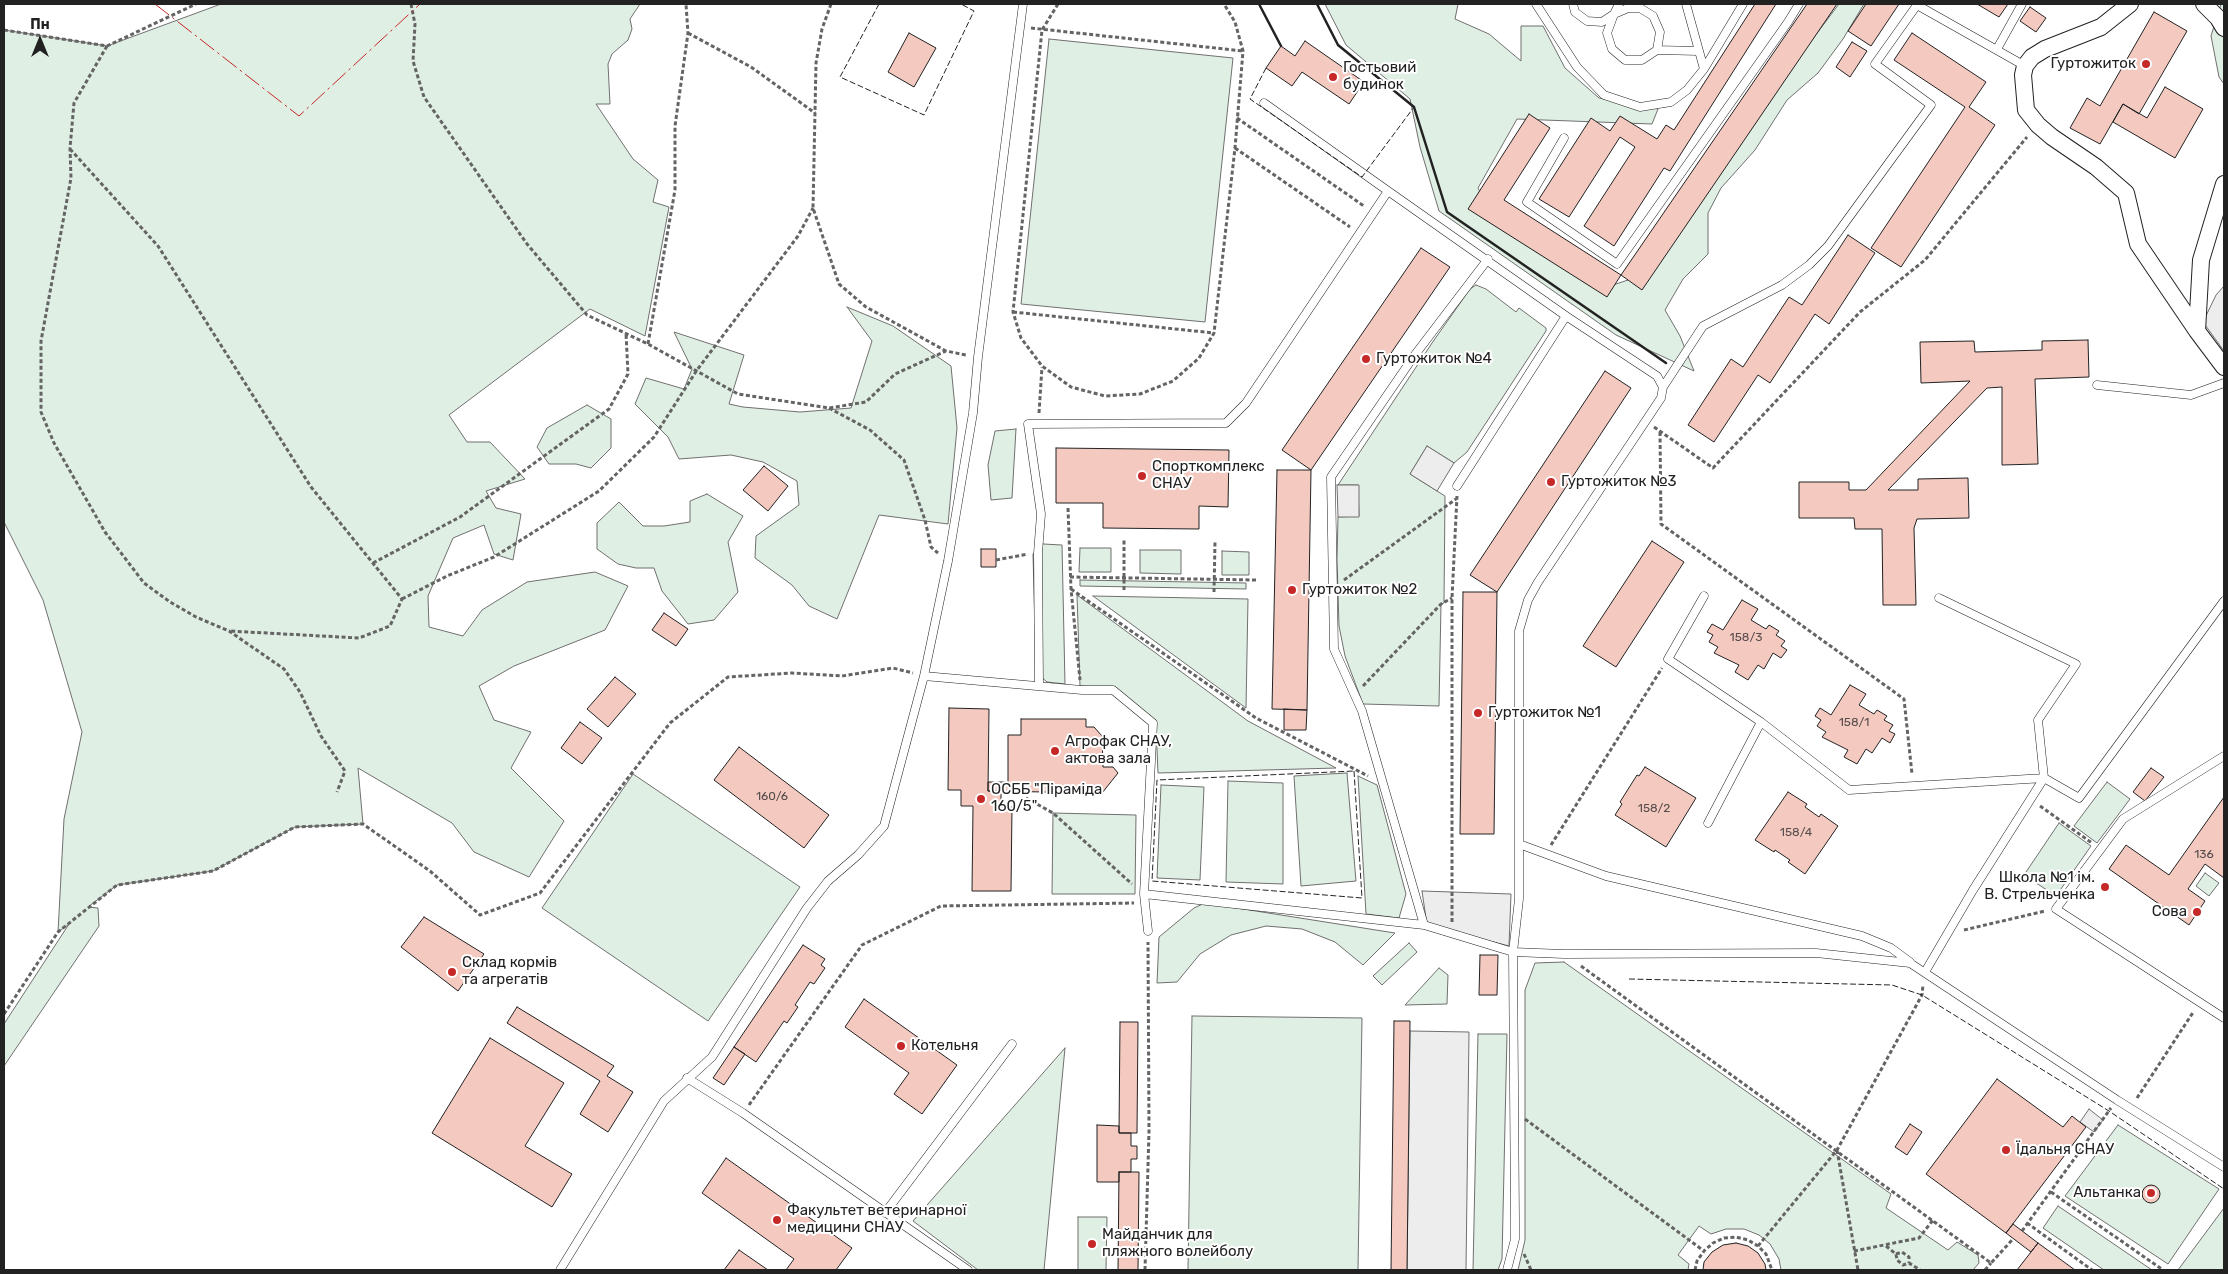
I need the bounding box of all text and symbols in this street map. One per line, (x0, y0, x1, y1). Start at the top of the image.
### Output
north arrow (15, 15, 65, 65)
text: Пн (30, 16, 50, 33)
place label: Гуртожиток (2050, 55, 2136, 73)
marker: Гуртожиток (2140, 58, 2152, 70)
place label: Гостьовий будинок (1343, 59, 1416, 94)
marker: Гостьовий будинок (1327, 71, 1339, 83)
place label: Гуртожиток №4 (1376, 350, 1492, 368)
marker: Гуртожиток №4 (1360, 353, 1372, 365)
place label: Спорткомплекс СНАУ (1152, 458, 1265, 493)
marker: Спорткомплекс СНАУ (1136, 470, 1148, 482)
place label: Гуртожиток №3 (1561, 473, 1677, 491)
marker: Гуртожиток №3 (1545, 476, 1557, 488)
place label: Гуртожиток №2 (1302, 581, 1417, 599)
marker: Гуртожиток №2 (1286, 584, 1298, 596)
house number: 158/3 (1730, 631, 1762, 645)
place label: Гуртожиток №1 (1488, 704, 1601, 722)
marker: Гуртожиток №1 (1472, 707, 1484, 719)
house number: 158/1 (1839, 716, 1869, 730)
place label: Агрофак СНАУ, актова зала (1065, 733, 1172, 768)
marker: Агрофак СНАУ, актова зала (1049, 745, 1061, 757)
place label: ОСББ "Піраміда 160/5" (991, 781, 1102, 816)
house number: 160/6 (756, 790, 788, 804)
marker: ОСББ "Піраміда 160/5" (975, 793, 987, 805)
house number: 158/2 (1638, 802, 1670, 816)
house number: 158/4 (1780, 826, 1812, 840)
house number: 136 (2194, 848, 2214, 862)
place label: Школа №1 ім. В. Стрельченка (1984, 869, 2095, 904)
marker: Школа №1 ім. В. Стрельченка (2099, 881, 2111, 893)
place label: Сова (2152, 903, 2187, 921)
marker: Сова (2191, 906, 2203, 918)
place label: Склад кормів та агрегатів (462, 954, 557, 989)
marker: Склад кормів та агрегатів (446, 966, 458, 978)
place label: Котельня (911, 1037, 978, 1055)
marker: Котельня (895, 1040, 907, 1052)
place label: Їдальня СНАУ (2016, 1141, 2114, 1159)
marker: Їдальня СНАУ (2000, 1144, 2012, 1156)
place label: Альтанка (2073, 1184, 2141, 1202)
marker: Альтанка (2145, 1187, 2157, 1199)
place label: Факультет ветеринарної медицини СНАУ (787, 1202, 966, 1237)
marker: Факультет ветеринарної медицини СНАУ (771, 1214, 783, 1226)
place label: Майданчик для пляжного волейболу (1102, 1226, 1253, 1261)
marker: Майданчик для пляжного волейболу (1086, 1238, 1098, 1250)

